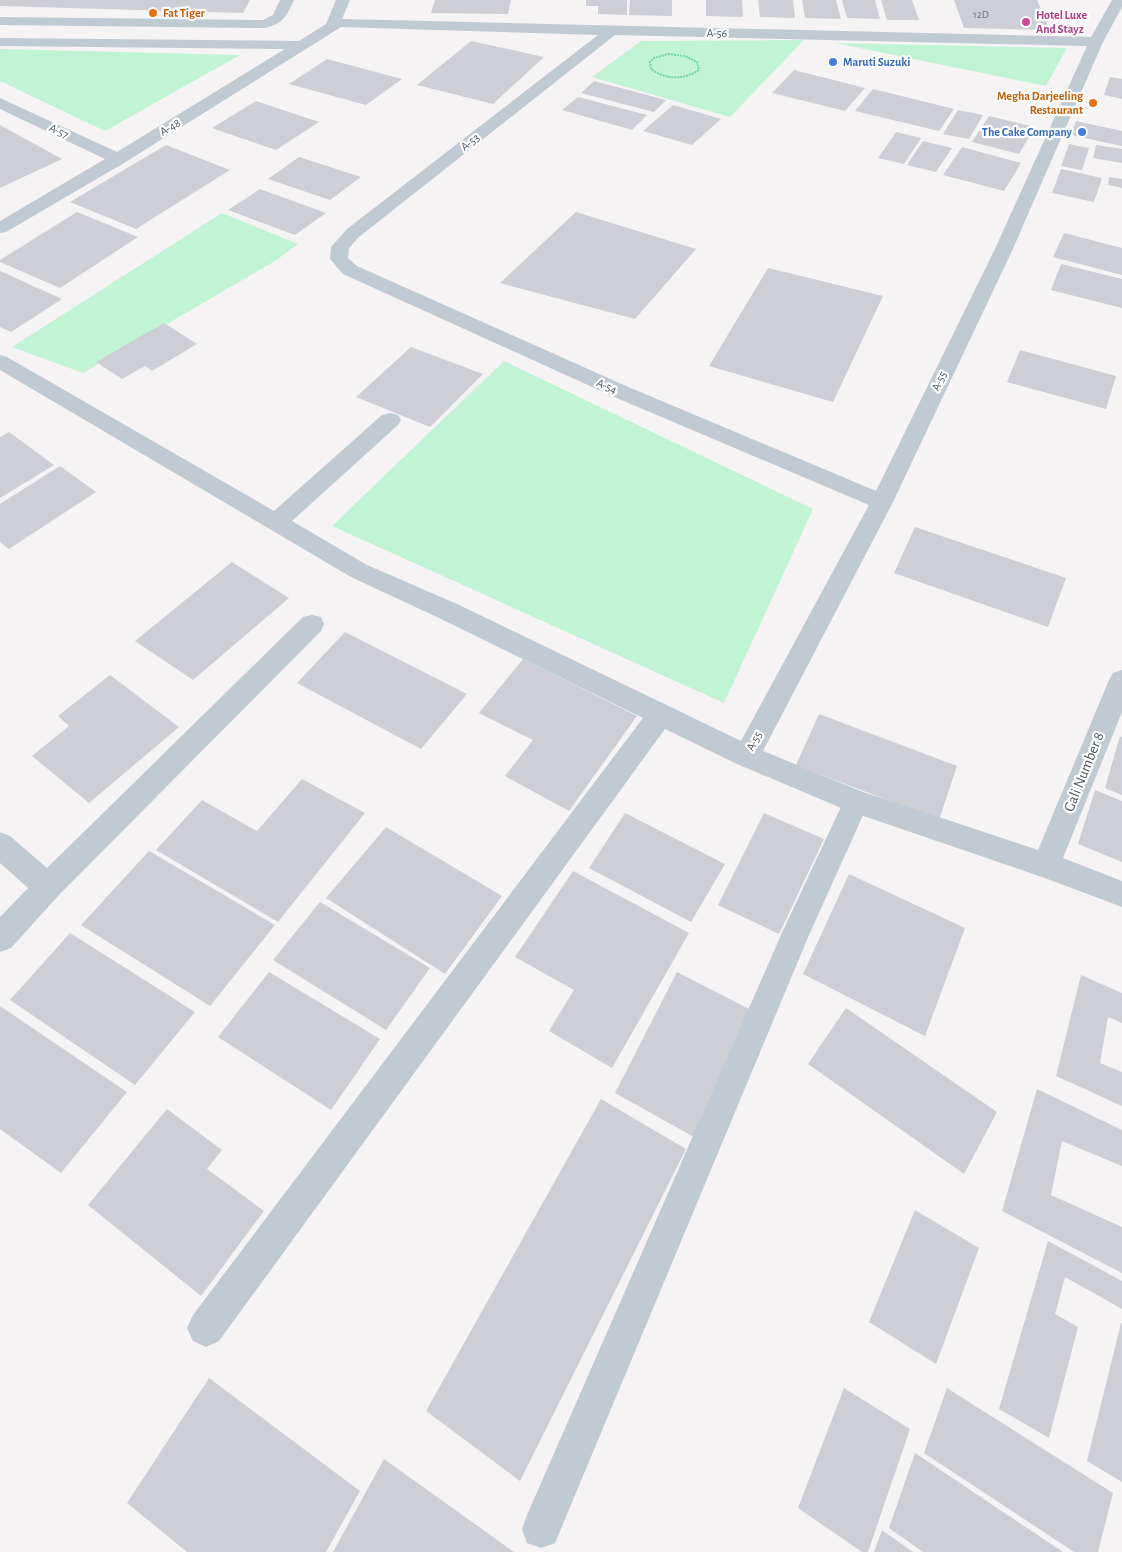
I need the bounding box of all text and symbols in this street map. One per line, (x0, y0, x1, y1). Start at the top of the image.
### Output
marker: Fat Tiger (147, 7, 159, 19)
place label: Fat Tiger (163, 7, 206, 19)
house number: 12D (973, 9, 989, 20)
place label: Hotel Luxe And Stayz (1036, 9, 1087, 36)
marker: Hotel Luxe And Stayz (1020, 16, 1032, 28)
street label: A-56 (707, 27, 728, 39)
marker: Maruti Suzuki (827, 56, 839, 68)
place label: Maruti Suzuki (843, 56, 910, 68)
place label: Megha Darjeeling Restaurant (997, 90, 1084, 116)
marker: Megha Darjeeling Restaurant (1087, 97, 1099, 109)
street label: A-48 (158, 116, 183, 138)
street label: A-57 (47, 121, 71, 141)
place label: The Cake Company (982, 126, 1073, 139)
marker: The Cake Company (1076, 126, 1088, 138)
street label: A-53 (458, 131, 482, 153)
street label: A-55 (929, 369, 949, 393)
street label: A-54 (595, 376, 619, 396)
street label: A-55 (744, 729, 764, 753)
street label: Gali Number 8 (1061, 730, 1107, 814)

